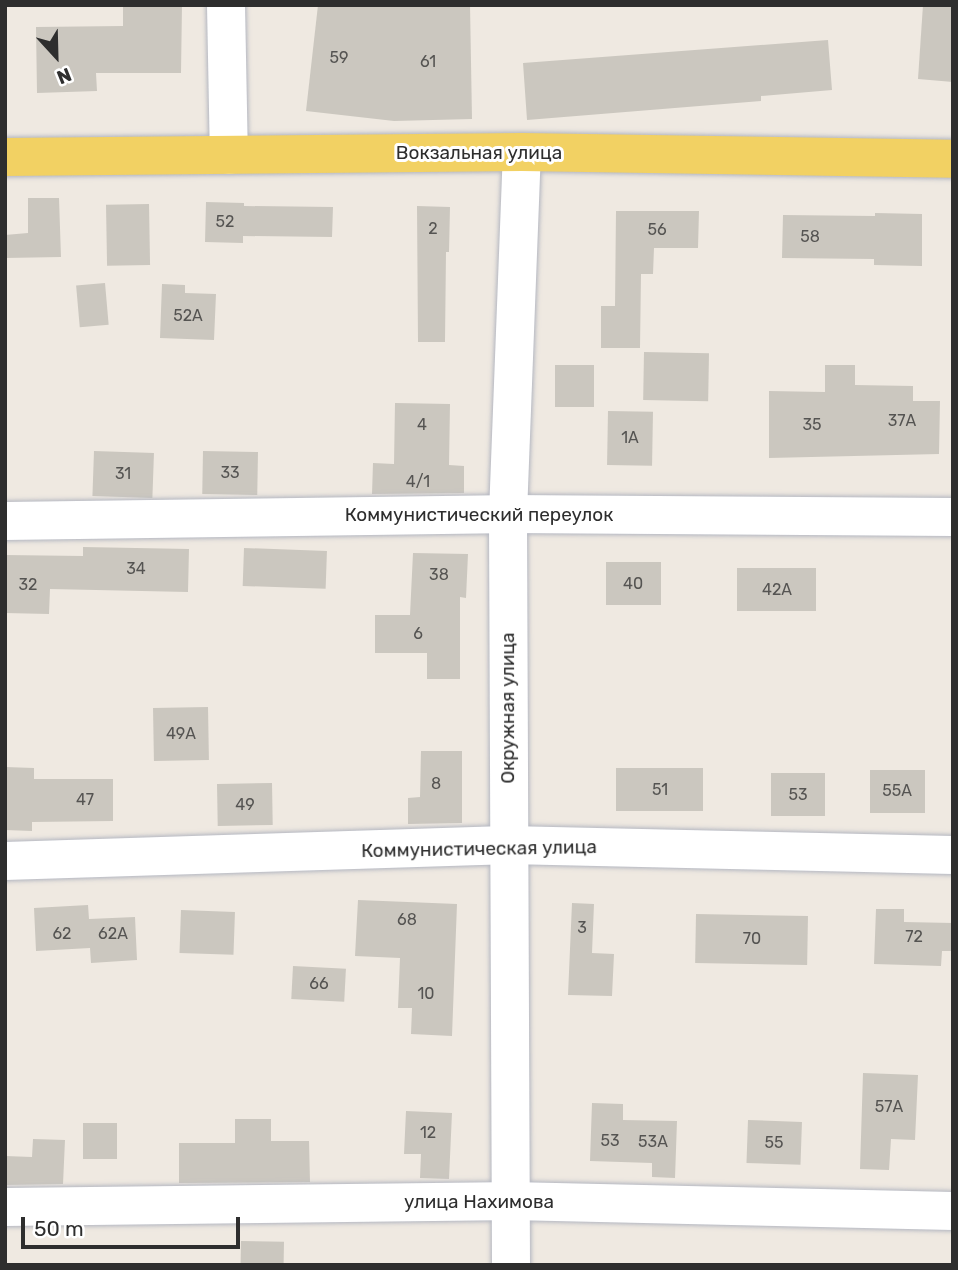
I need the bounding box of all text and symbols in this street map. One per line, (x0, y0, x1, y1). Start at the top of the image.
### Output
north arrow (21, 21, 91, 91)
house number: 59 (330, 48, 348, 68)
house number: 61 (420, 52, 436, 72)
text: N (53, 63, 75, 89)
street label: Вокзальная улица (396, 142, 562, 164)
house number: 52 (216, 212, 234, 232)
house number: 2 (428, 219, 438, 239)
house number: 56 (647, 220, 667, 240)
house number: 58 (800, 227, 820, 247)
house number: 52А (173, 306, 203, 326)
house number: 37А (888, 411, 916, 431)
house number: 4 (417, 415, 427, 435)
house number: 35 (802, 415, 822, 435)
house number: 1А (621, 428, 639, 448)
house number: 33 (220, 463, 240, 483)
house number: 31 (115, 464, 131, 484)
house number: 4/1 (406, 472, 430, 492)
street label: Коммунистический переулок (345, 504, 613, 526)
house number: 34 (126, 559, 146, 579)
house number: 38 (429, 565, 449, 585)
house number: 40 (623, 574, 643, 594)
house number: 32 (18, 575, 38, 595)
house number: 42А (762, 580, 792, 600)
house number: 6 (413, 624, 423, 644)
street label: Окружная улица (497, 632, 519, 784)
house number: 49А (166, 724, 196, 744)
house number: 8 (431, 774, 441, 794)
house number: 51 (652, 780, 668, 800)
house number: 55А (882, 781, 912, 801)
house number: 53 (788, 785, 808, 805)
house number: 47 (76, 790, 94, 810)
house number: 49 (235, 795, 255, 815)
street label: Коммунистическая улица (361, 836, 597, 862)
house number: 68 (397, 910, 417, 930)
house number: 3 (577, 918, 587, 938)
house number: 62 (52, 924, 72, 944)
house number: 62А (98, 924, 128, 944)
house number: 72 (905, 927, 923, 947)
house number: 70 (743, 929, 761, 949)
house number: 66 (309, 974, 329, 994)
house number: 10 (417, 984, 435, 1004)
house number: 57А (875, 1097, 903, 1117)
house number: 12 (420, 1123, 436, 1143)
house number: 53 (600, 1131, 620, 1151)
house number: 53А (638, 1132, 668, 1152)
house number: 55 (764, 1133, 784, 1153)
street label: улица Нахимова (404, 1191, 554, 1213)
scale bar (24, 1204, 243, 1248)
text: 50 m (34, 1216, 84, 1241)

